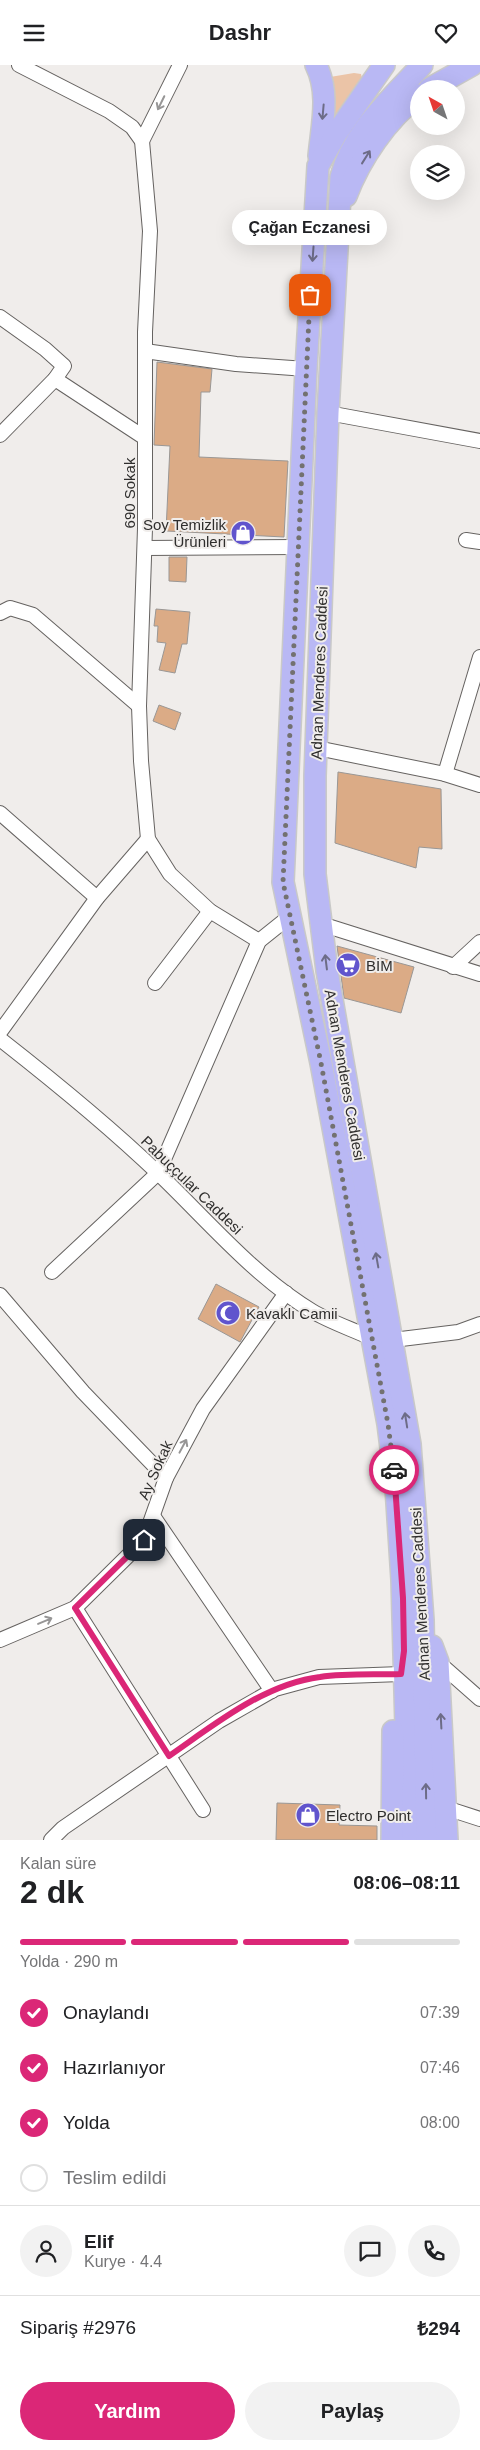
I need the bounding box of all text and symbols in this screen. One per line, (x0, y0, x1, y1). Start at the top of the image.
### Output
icon: menu (20, 19, 48, 47)
icon: heart (432, 19, 460, 47)
text: Dashr (209, 20, 271, 45)
north arrow (410, 80, 465, 135)
map controls (410, 80, 465, 200)
one-way arrow (156, 95, 165, 110)
one-way arrow (318, 104, 328, 120)
button: layers (410, 145, 465, 200)
one-way arrow (362, 151, 372, 165)
callout: Çağan Eczanesi (232, 210, 388, 245)
text: Çağan Eczanesi (249, 219, 370, 236)
one-way arrow (308, 246, 317, 262)
pin (289, 274, 331, 316)
icon: bag (296, 281, 324, 309)
street label: 690 Sokak (121, 457, 138, 528)
place label: Soy Temizlik Ürünleri (143, 516, 226, 550)
shop icon: Soy Temizlik Ürünleri (230, 520, 256, 546)
street label: Adnan Menderes Caddesi (307, 586, 331, 760)
supermarket icon: BİM (335, 952, 361, 978)
one-way arrow (321, 954, 331, 970)
place label: BİM (366, 957, 393, 974)
street label: Adnan Menderes Caddesi (322, 988, 368, 1162)
street label: Pabuççular Caddesi (138, 1132, 246, 1238)
one-way arrow (371, 1252, 381, 1268)
mosque icon: Kavaklı Camii (215, 1300, 241, 1326)
place label: Kavaklı Camii (246, 1305, 338, 1322)
one-way arrow (401, 1412, 411, 1428)
street label: Ay Sokak (134, 1437, 176, 1502)
one-way arrow (178, 1438, 188, 1453)
courier (369, 1445, 419, 1495)
icon: car (380, 1456, 408, 1484)
street label: Adnan Menderes Caddesi (407, 1507, 433, 1681)
pin (123, 1519, 165, 1561)
icon: home (130, 1526, 158, 1554)
one-way arrow (37, 1615, 52, 1625)
one-way arrow (437, 1714, 446, 1730)
one-way arrow (421, 1784, 431, 1800)
shop icon: Electro Point (295, 1802, 321, 1828)
place label: Electro Point (326, 1807, 412, 1824)
text: Kalan süre (20, 1855, 97, 1872)
text: 08:06–08:11 (353, 1872, 460, 1893)
text: 2 dk (20, 1874, 84, 1910)
text: Yolda · 290 m (20, 1953, 118, 1970)
icon: check (20, 1999, 48, 2027)
text: Onaylandı (63, 2002, 150, 2023)
text: 07:39 (420, 2004, 460, 2021)
icon: check (20, 2054, 48, 2082)
text: Hazırlanıyor (63, 2057, 165, 2078)
text: 07:46 (420, 2059, 460, 2076)
icon: check (20, 2109, 48, 2137)
text: Yolda (63, 2112, 110, 2133)
text: 08:00 (420, 2114, 460, 2131)
text: Teslim edildi (63, 2167, 166, 2188)
button: person (20, 2225, 72, 2277)
button: chat (344, 2225, 396, 2277)
button: phone (408, 2225, 460, 2277)
text: Elif (84, 2231, 114, 2252)
text: Kurye · 4.4 (84, 2253, 162, 2270)
text: Sipariş #2976 (20, 2317, 136, 2338)
text: ₺294 (417, 2318, 460, 2339)
button: Yardım (20, 2382, 235, 2440)
button: Paylaş (245, 2382, 460, 2440)

